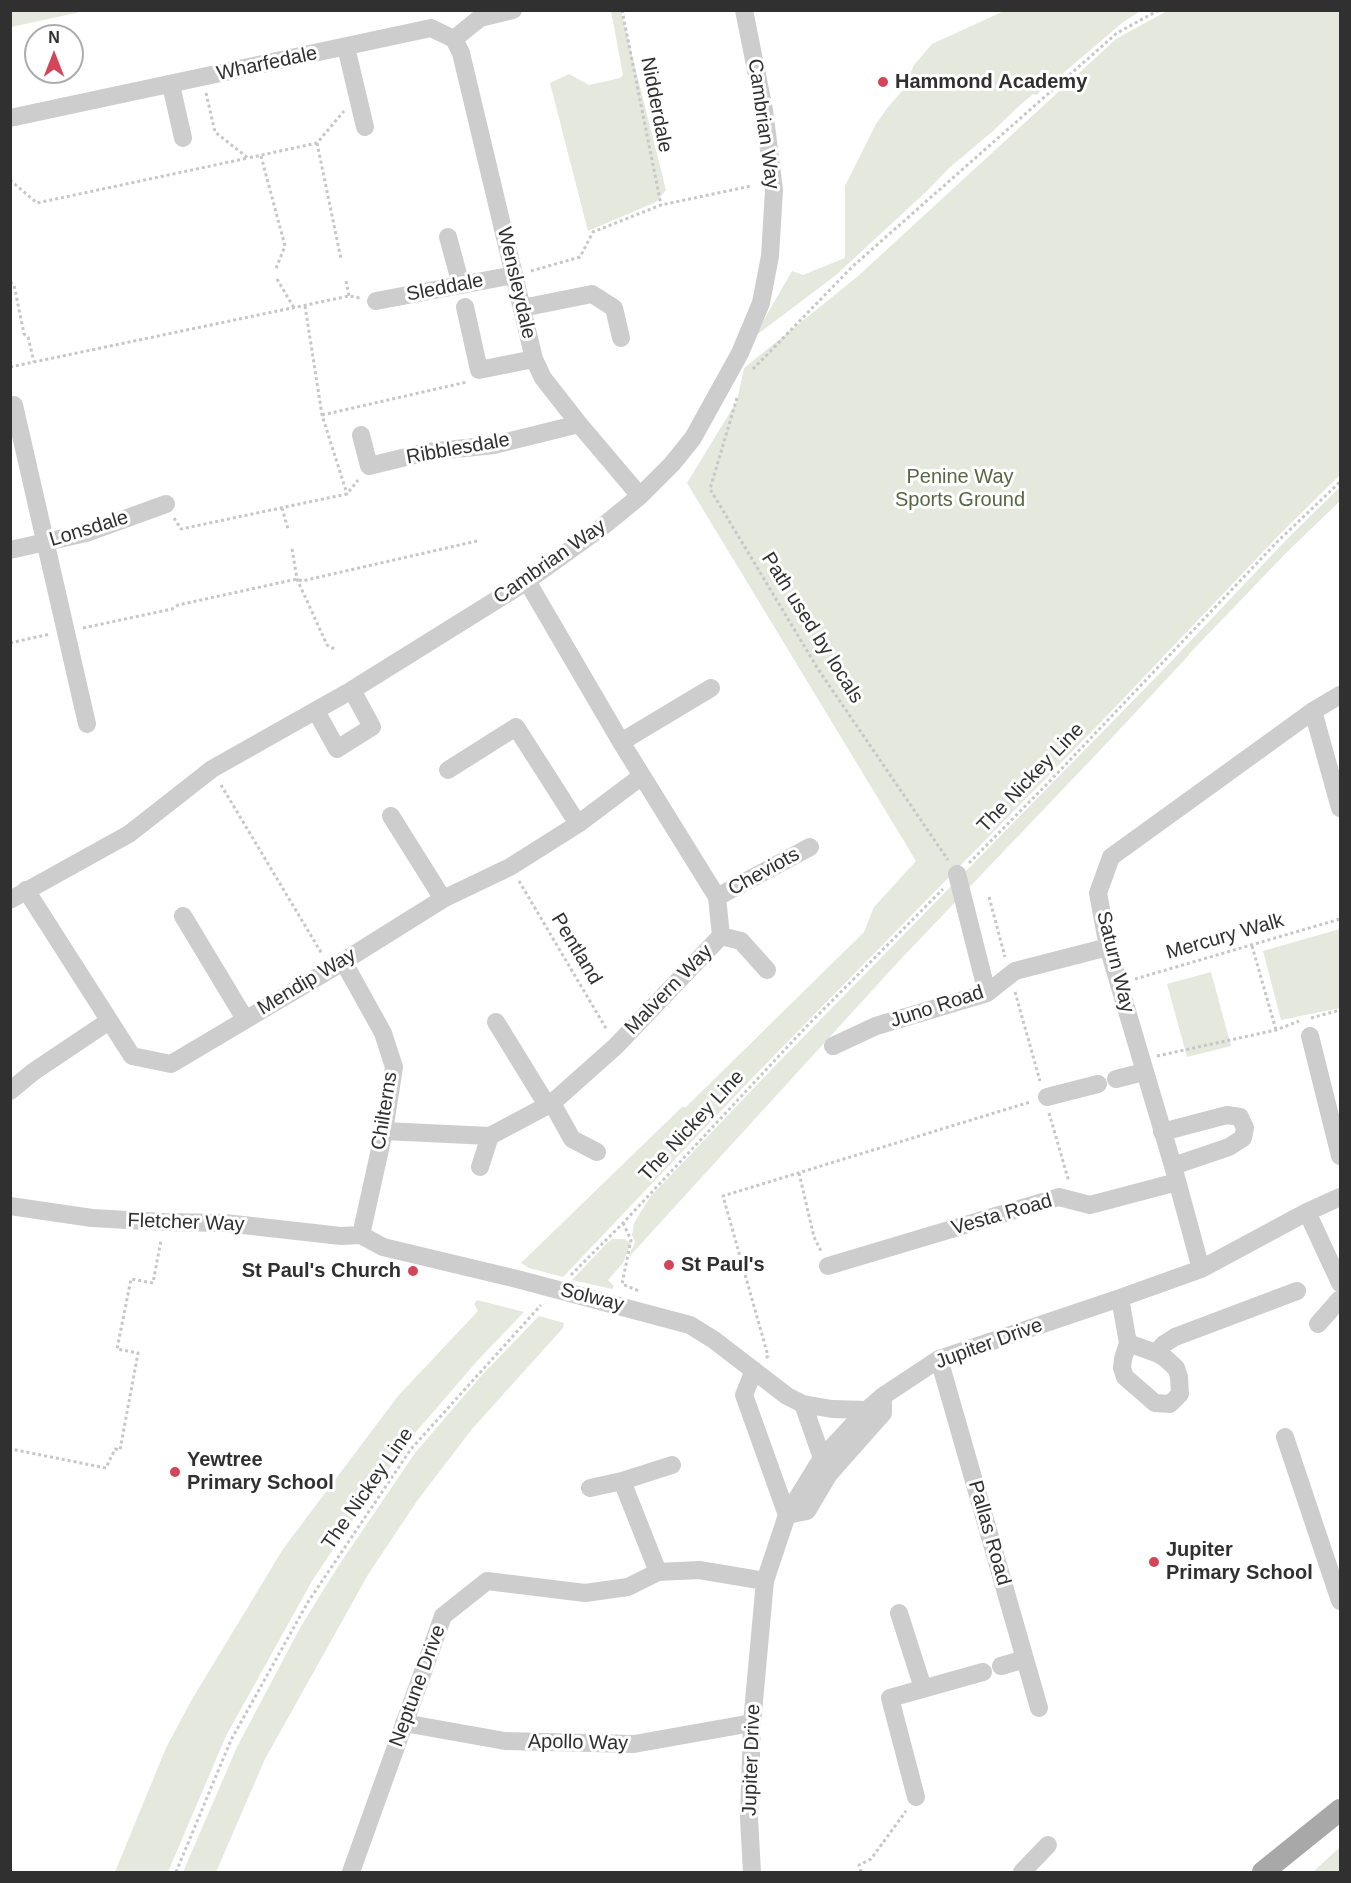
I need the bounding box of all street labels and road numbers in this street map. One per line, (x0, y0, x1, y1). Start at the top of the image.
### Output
street label: Wharfedale (214, 42, 320, 86)
street label: Nidderdale (635, 55, 677, 155)
street label: Cambrian Way (742, 57, 784, 191)
street label: Wensleydale (491, 225, 541, 341)
street label: Sleddale (405, 269, 485, 307)
street label: Ribblesdale (404, 428, 512, 470)
street label: Lonsdale (47, 506, 131, 552)
street label: Cambrian Way (489, 514, 611, 610)
street label: Path used by locals (756, 548, 868, 708)
street label: The Nickey Line (973, 718, 1089, 838)
street label: Cheviots (724, 843, 804, 901)
street label: Pentland (545, 909, 607, 989)
street label: Saturn Way (1091, 909, 1139, 1015)
street label: Mercury Walk (1163, 909, 1287, 965)
street label: Malvern Way (620, 940, 718, 1040)
street label: Mendip Way (253, 943, 361, 1021)
street label: Juno Road (887, 981, 987, 1033)
street label: The Nickey Line (634, 1065, 750, 1187)
street label: Chilterns (367, 1070, 403, 1152)
street label: Vesta Road (949, 1189, 1055, 1241)
street label: Fletcher Way (127, 1209, 245, 1237)
street label: Solway (558, 1279, 626, 1317)
street label: Jupiter Drive (932, 1314, 1046, 1374)
street label: The Nickey Line (317, 1423, 419, 1555)
street label: Pallas Road (963, 1478, 1015, 1588)
street label: Neptune Drive (385, 1622, 451, 1750)
street label: Jupiter Drive (738, 1703, 766, 1817)
street label: Apollo Way (528, 1730, 628, 1756)

